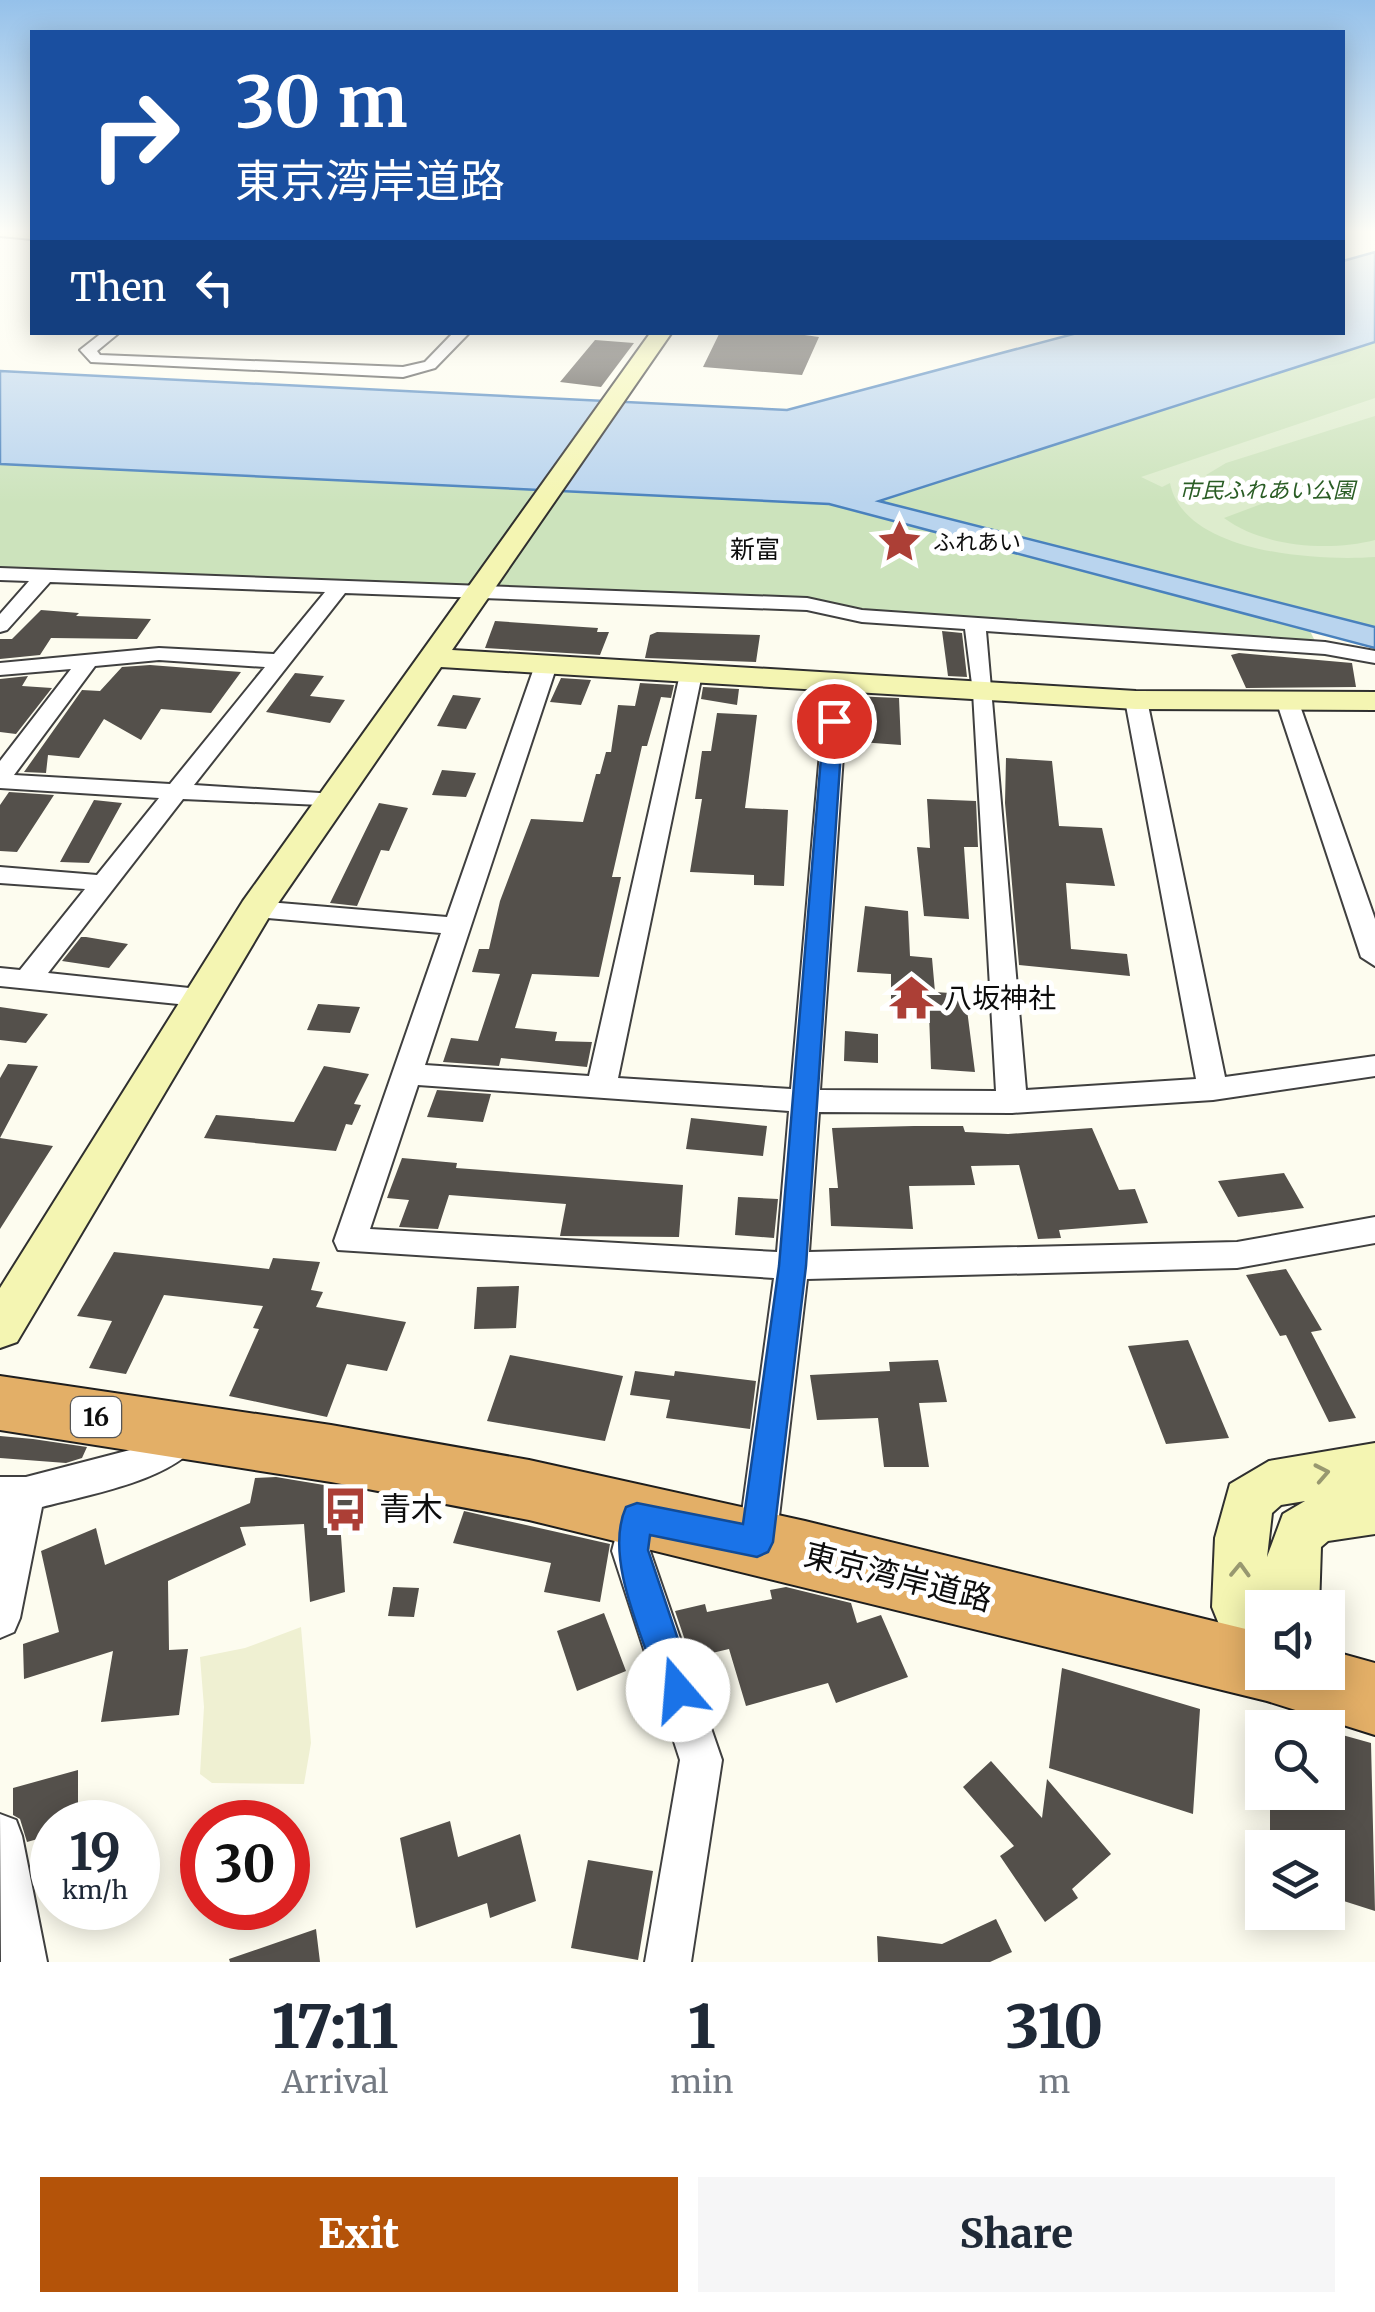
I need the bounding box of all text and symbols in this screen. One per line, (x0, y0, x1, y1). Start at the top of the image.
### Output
text: 30 m (235, 58, 408, 146)
icon: right (70, 70, 200, 200)
text: 東京湾岸道路 (235, 153, 505, 209)
icon: left (187, 260, 242, 315)
text: Then (70, 264, 167, 311)
park label: 市民ふれあい公園 (1179, 476, 1358, 504)
place icon: ふれあい (876, 518, 924, 566)
place label: ふれあい (933, 528, 1021, 556)
district label: 新富 (730, 533, 780, 565)
pin (792, 679, 877, 764)
icon: arrive (807, 694, 862, 749)
temple icon: 八坂神社 (887, 974, 935, 1022)
place label: 八坂神社 (944, 980, 1056, 1016)
road number: 16 (71, 1397, 121, 1437)
one-way arrow (1313, 1464, 1330, 1485)
bus stop icon: 青木 (322, 1485, 370, 1533)
place label: 青木 (379, 1489, 443, 1529)
street label: 東京湾岸道路 (800, 1534, 996, 1620)
one-way arrow (1229, 1561, 1250, 1577)
map controls (1245, 1590, 1345, 1930)
button: sound (1245, 1590, 1345, 1690)
position arrow (626, 1638, 730, 1742)
button: search (1245, 1710, 1345, 1810)
speed limit sign: 30 (180, 1800, 310, 1930)
text: 19 (69, 1821, 121, 1884)
button: layers (1245, 1830, 1345, 1930)
text: km/h (62, 1874, 128, 1906)
text: 17:11 (272, 1989, 398, 2064)
text: 1 (688, 1989, 716, 2064)
text: 310 (1005, 1989, 1103, 2064)
text: Arrival (282, 2062, 389, 2102)
text: min (670, 2062, 734, 2102)
text: m (1038, 2062, 1070, 2102)
button: Exit (40, 2177, 678, 2292)
button: Share (698, 2177, 1335, 2292)

